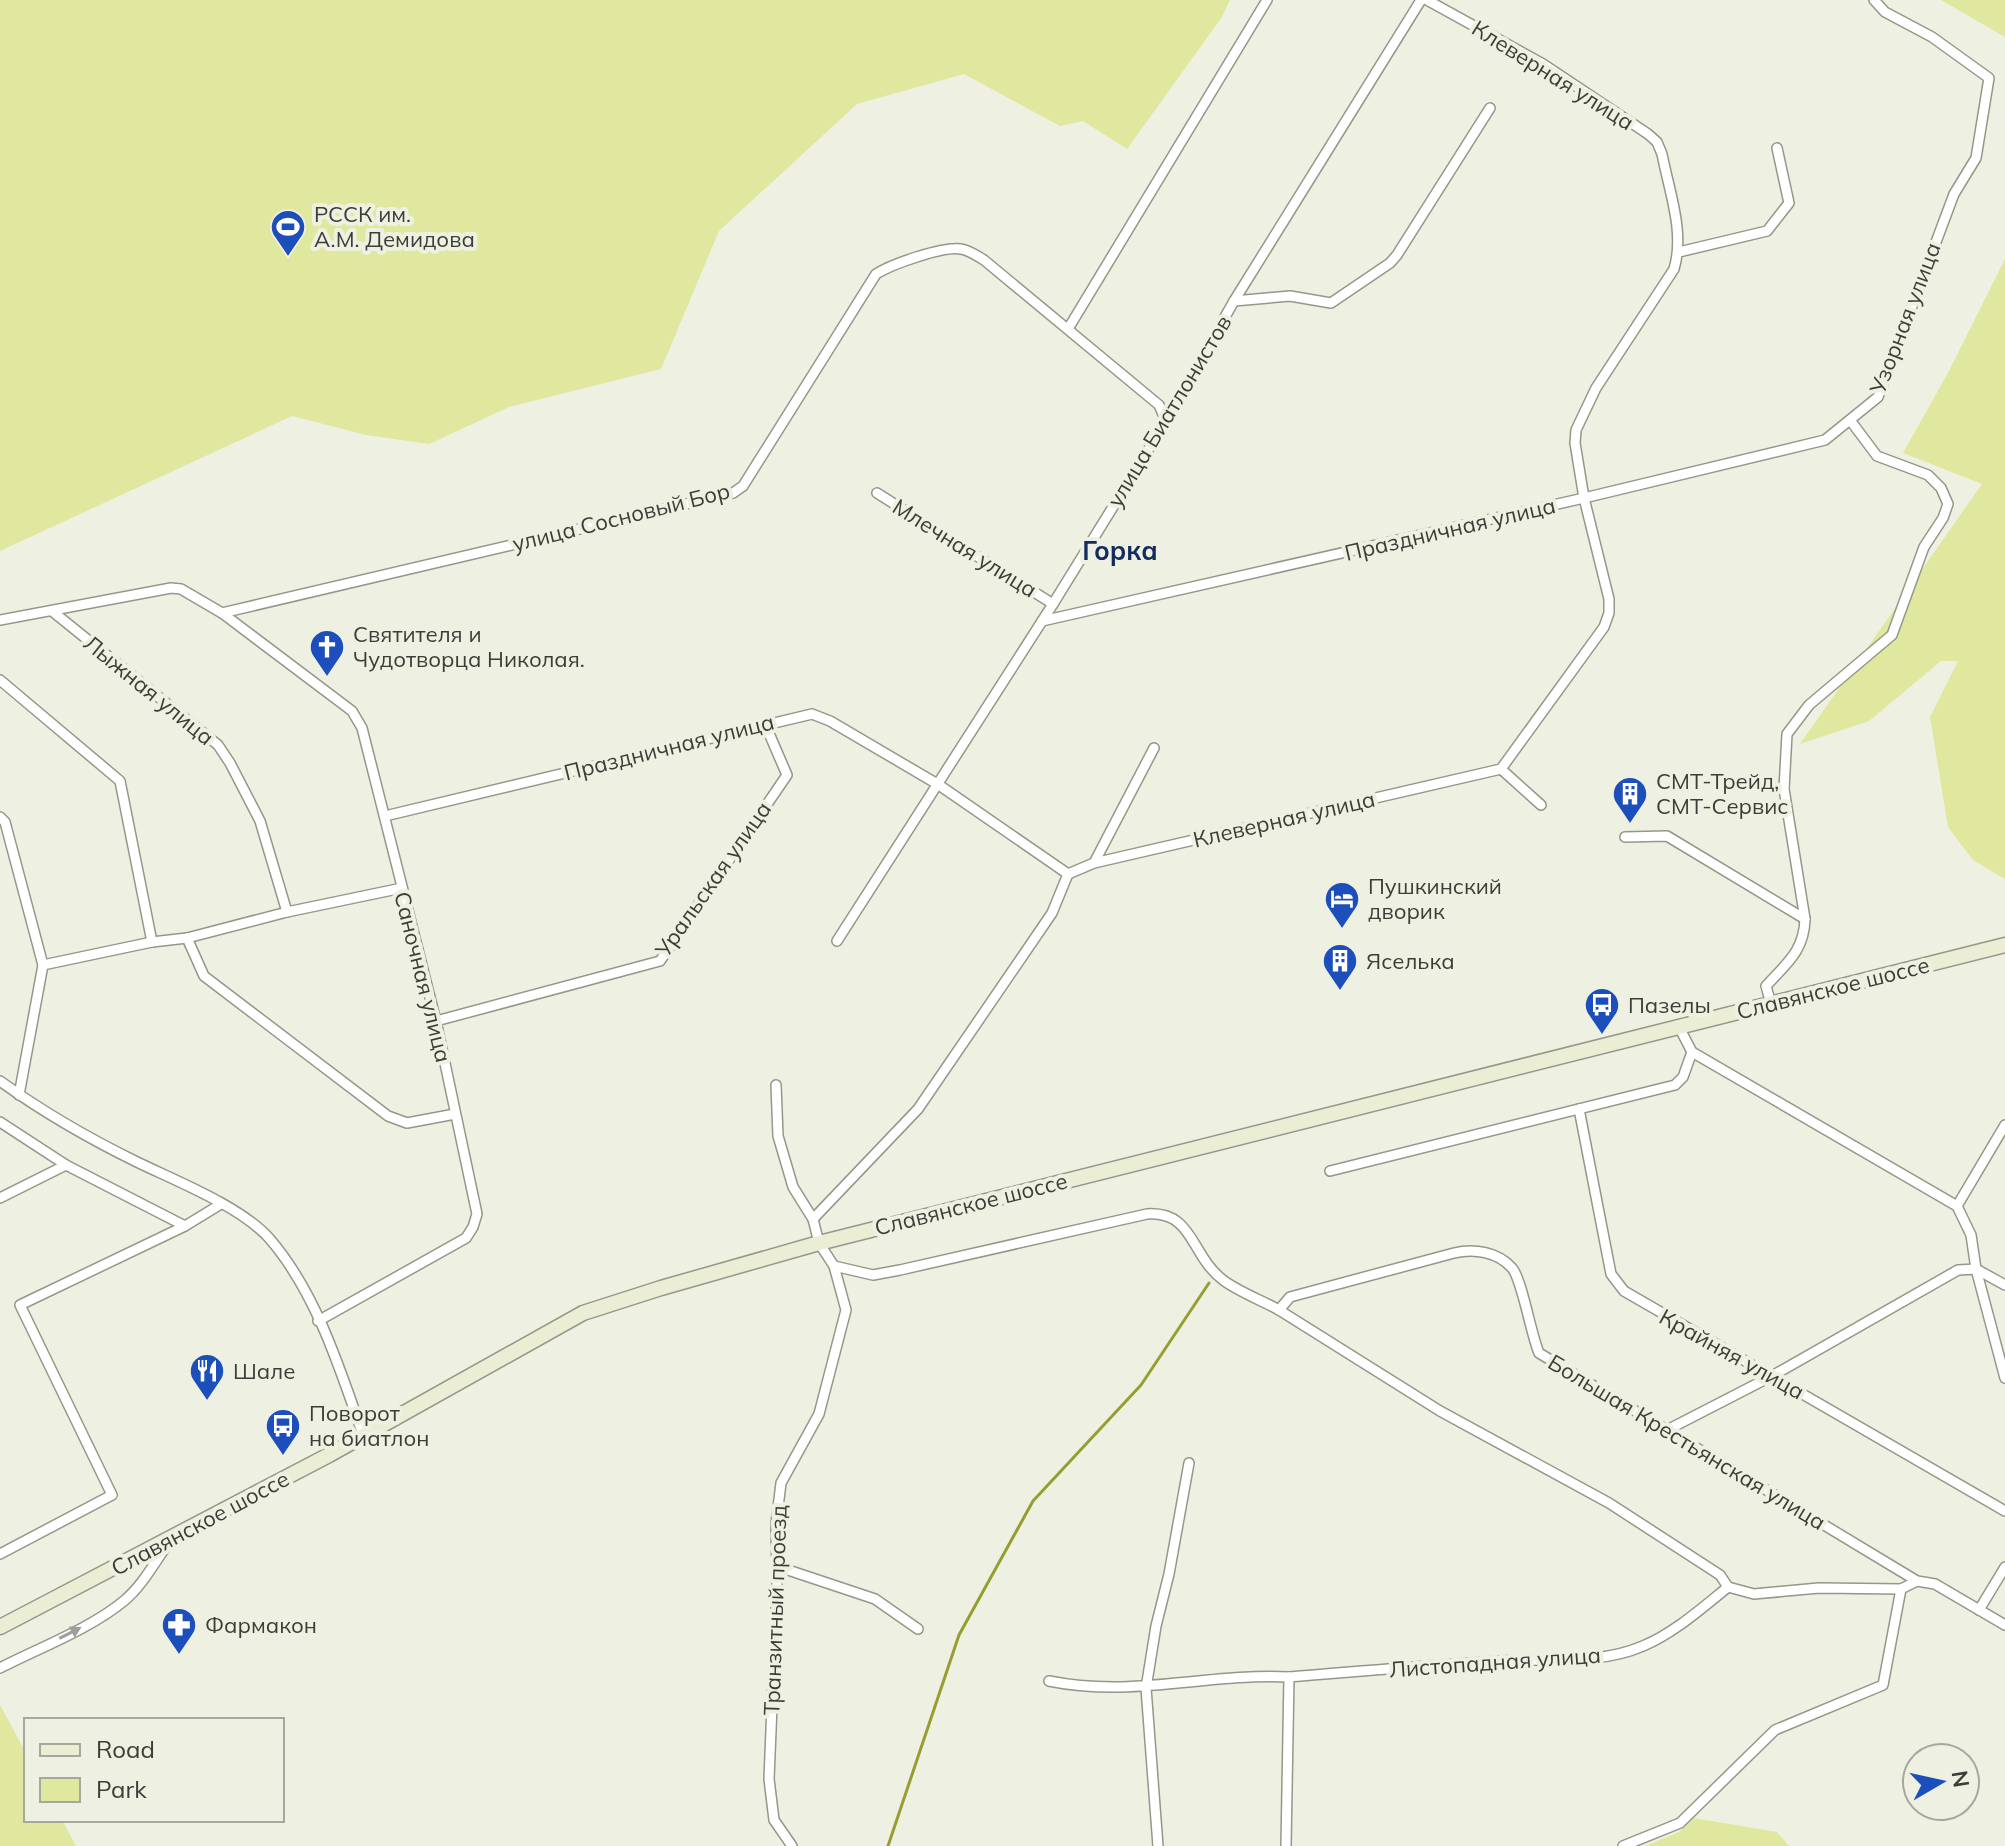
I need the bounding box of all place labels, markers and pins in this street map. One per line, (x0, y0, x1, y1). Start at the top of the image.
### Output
place label: РССК им. А.М. Демидова (314, 200, 475, 253)
sports icon: РССК им. А.М. Демидова (269, 208, 307, 258)
place label: Святителя и Чудотворца Николая. (353, 620, 585, 673)
church icon: Святителя и Чудотворца Николая. (308, 628, 346, 678)
place label: СМТ-Трейд, СМТ-Сервис (1656, 767, 1788, 820)
building icon: СМТ-Трейд, СМТ-Сервис (1611, 775, 1649, 825)
place label: Пушкинский дворик (1368, 872, 1502, 925)
hotel icon: Пушкинский дворик (1323, 880, 1361, 930)
building icon: Яселька (1321, 942, 1359, 992)
place label: Яселька (1366, 947, 1455, 975)
bus stop icon: Пазелы (1583, 986, 1621, 1036)
place label: Пазелы (1628, 991, 1711, 1019)
restaurant icon: Шале (188, 1352, 226, 1402)
place label: Шале (233, 1357, 295, 1385)
place label: Поворот на биатлон (309, 1399, 429, 1452)
bus stop icon: Поворот на биатлон (264, 1407, 302, 1457)
pharmacy icon: Фармакон (160, 1606, 198, 1656)
place label: Фармакон (205, 1611, 317, 1639)

